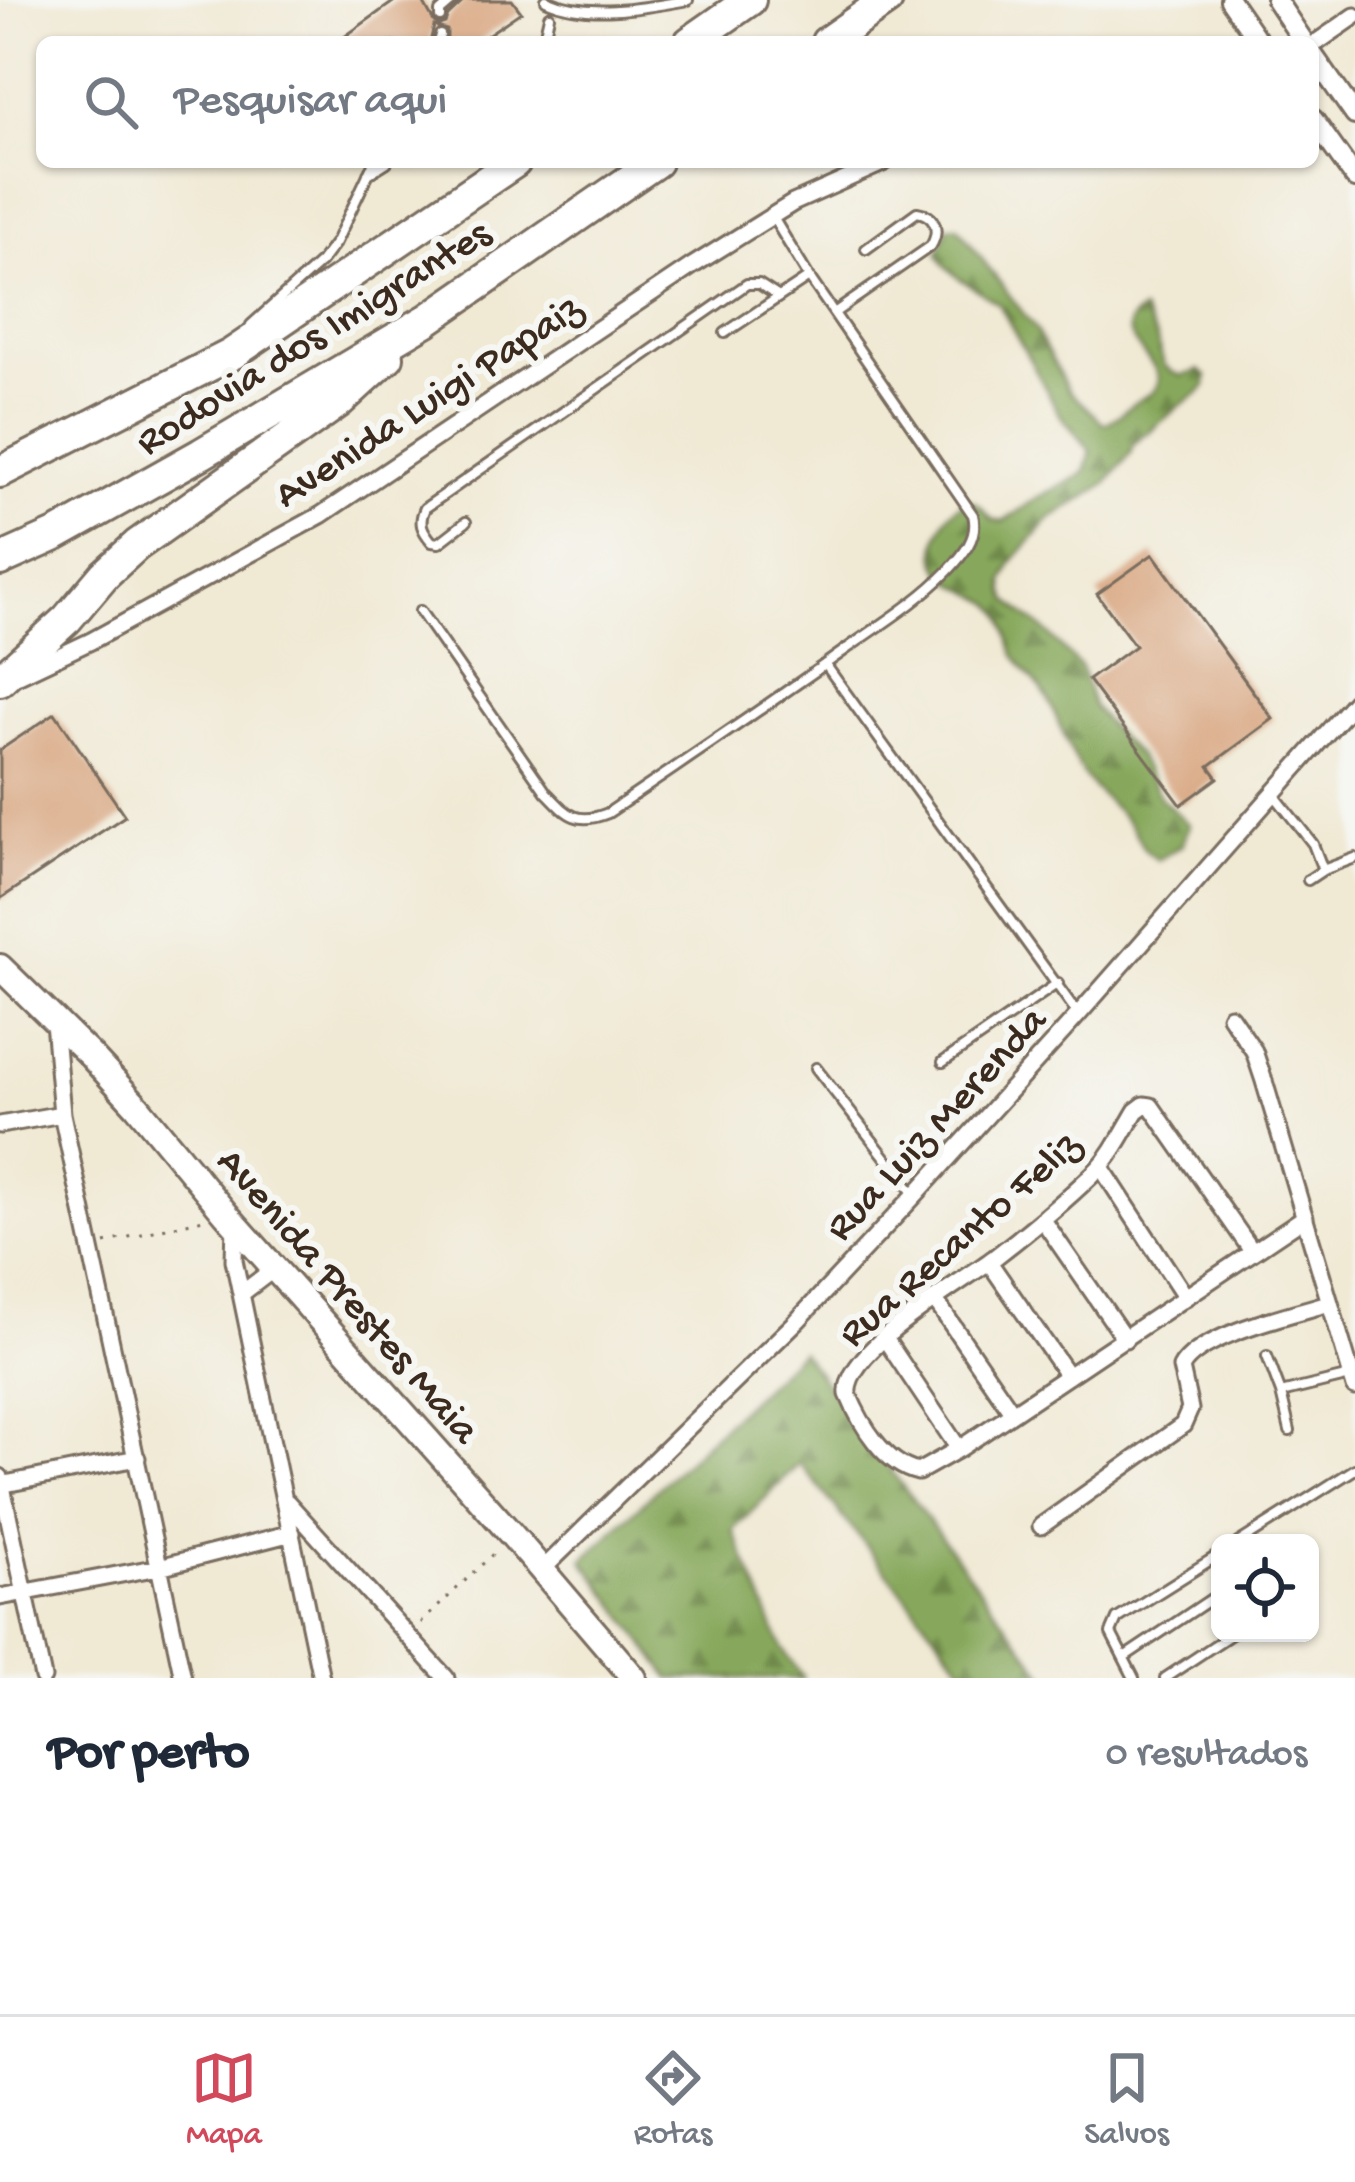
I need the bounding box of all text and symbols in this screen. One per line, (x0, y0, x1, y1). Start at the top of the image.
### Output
search box (36, 36, 1319, 168)
icon: search (78, 69, 144, 135)
text: Pesquisar aqui (174, 76, 447, 129)
street label: Rodovia dos Imigrantes (129, 211, 502, 469)
street label: Avenida Luigi Papaiz (267, 286, 594, 522)
street label: Rua Luiz Merenda (817, 997, 1061, 1254)
street label: Rua Recanto Feliz (831, 1122, 1094, 1360)
street label: Avenida Prestes Maia (203, 1140, 488, 1457)
map controls (1211, 1534, 1319, 1642)
button: locate (1211, 1534, 1319, 1642)
text: Por perto (48, 1726, 250, 1786)
text: 0 resultados (1105, 1733, 1307, 1779)
tab: Mapa (186, 2045, 262, 2155)
tab: Rotas (634, 2045, 712, 2155)
tab: Salvos (1084, 2045, 1169, 2155)

